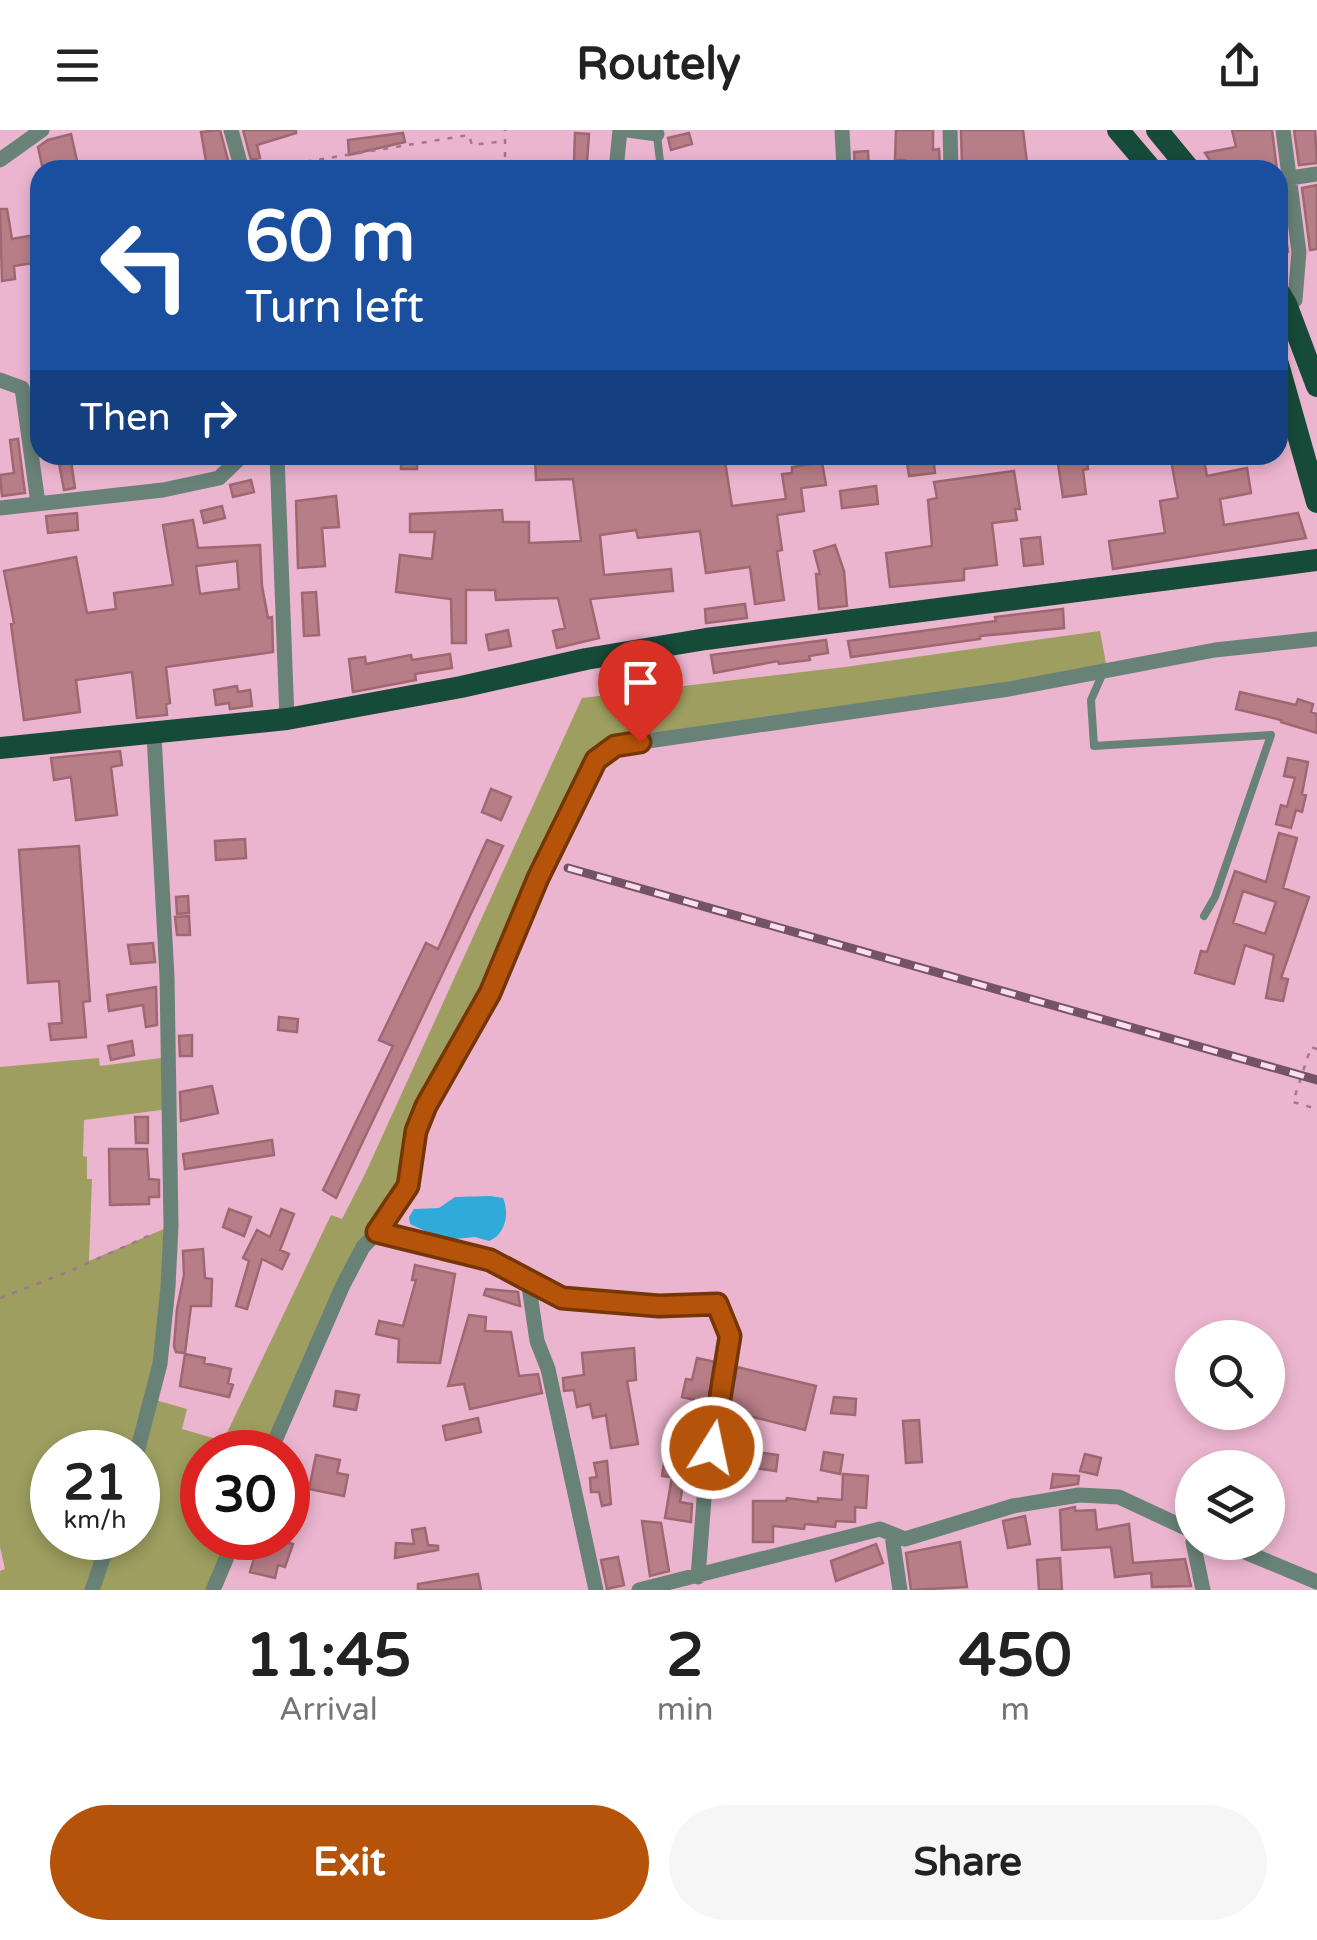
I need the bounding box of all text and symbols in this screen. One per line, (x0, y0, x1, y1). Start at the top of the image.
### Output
icon: menu (50, 38, 105, 93)
text: Routely (576, 38, 741, 92)
icon: share (1212, 38, 1267, 93)
text: 60 m (245, 196, 415, 280)
icon: left (80, 200, 210, 330)
text: Turn left (245, 281, 424, 335)
icon: right (191, 390, 246, 445)
text: Then (80, 395, 171, 441)
pin (598, 640, 683, 743)
icon: arrive (613, 655, 668, 710)
map controls (1175, 1320, 1285, 1560)
button: search (1175, 1320, 1285, 1430)
position arrow (660, 1396, 764, 1500)
speed limit sign: 30 (180, 1430, 310, 1560)
button: layers (1175, 1450, 1285, 1560)
text: 21 (64, 1453, 126, 1513)
text: km/h (64, 1505, 126, 1535)
text: 11:45 (245, 1620, 412, 1692)
text: 2 (666, 1620, 704, 1692)
text: 450 (959, 1620, 1072, 1692)
text: Arrival (279, 1691, 378, 1729)
text: min (657, 1691, 714, 1729)
text: m (1001, 1691, 1030, 1729)
button: Exit (50, 1805, 649, 1920)
button: Share (669, 1805, 1267, 1920)

